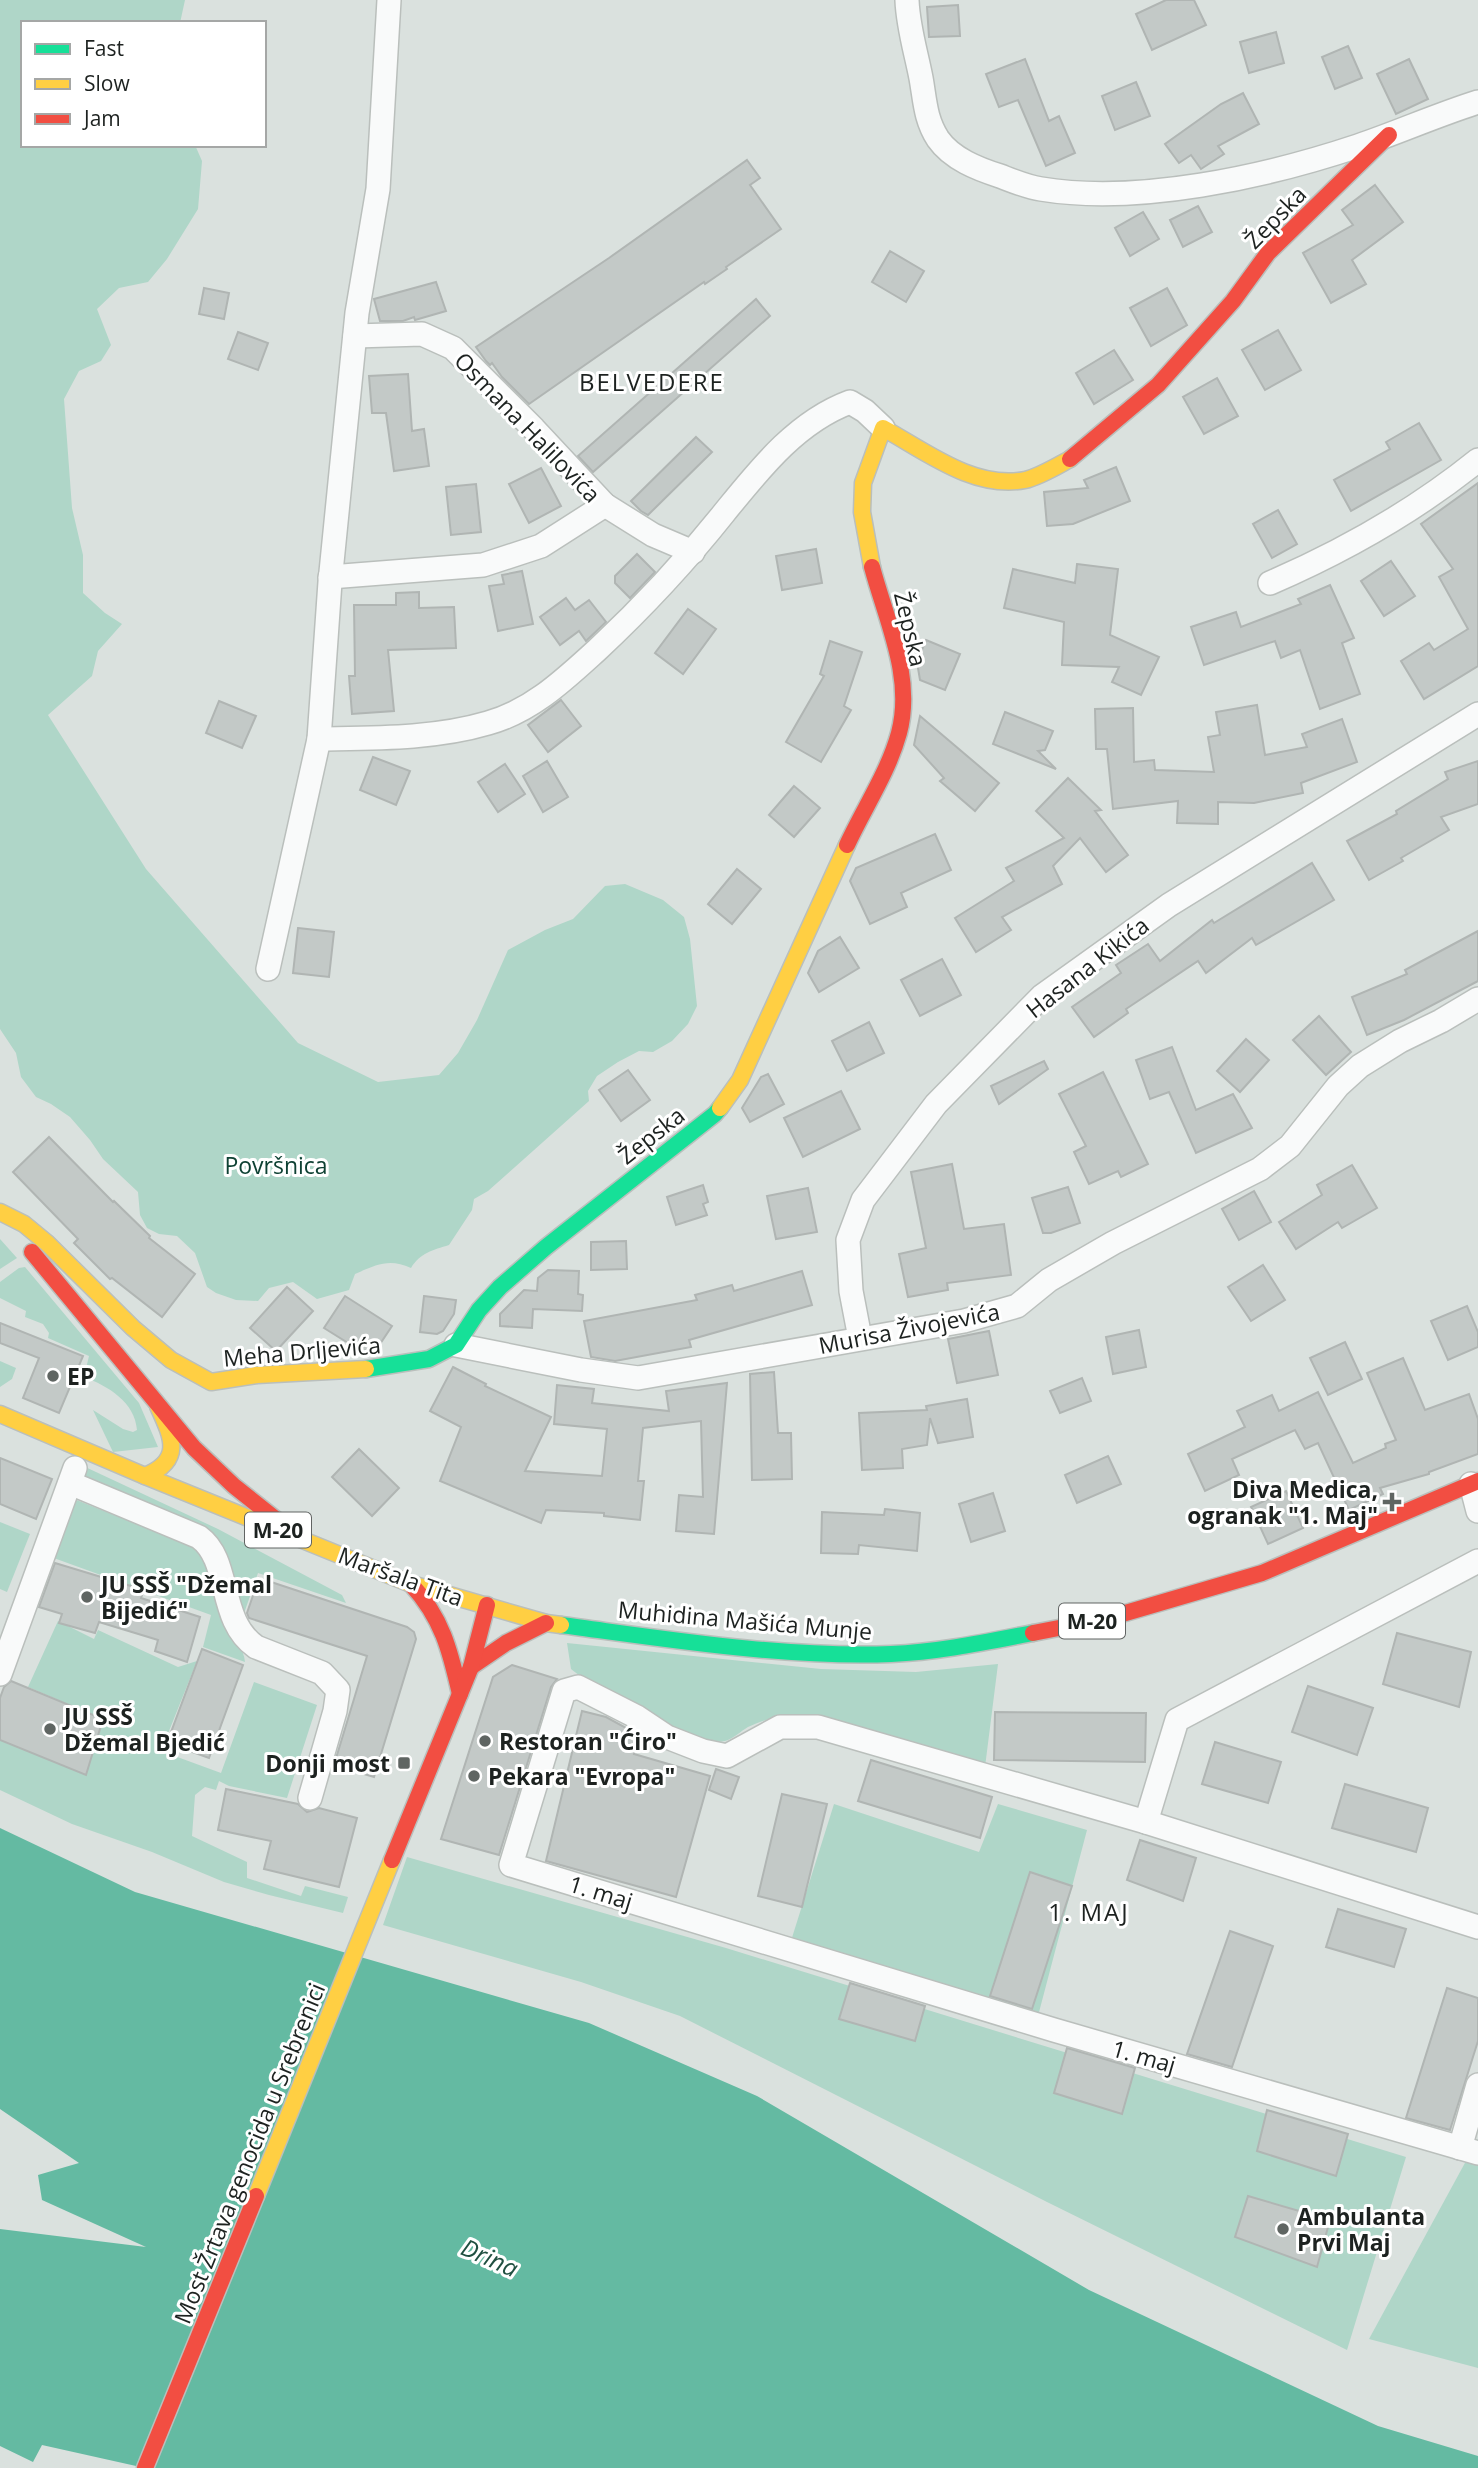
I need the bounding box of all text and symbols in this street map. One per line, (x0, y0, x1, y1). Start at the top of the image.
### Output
legend (21, 21, 266, 147)
text: Fast (84, 34, 124, 62)
text: Slow (84, 69, 130, 97)
text: Jam (82, 104, 121, 132)
street label: Žepska (1237, 179, 1313, 255)
street label: Osmana Halilovića (448, 345, 608, 509)
district label: BELVEDERE (579, 365, 725, 398)
street label: Žepska (887, 588, 935, 670)
street label: Hasana Kikića (1019, 909, 1155, 1025)
street label: Žepska (611, 1099, 691, 1171)
park label: Površnica (224, 1149, 328, 1181)
street label: Murisa Živojevića (816, 1295, 1002, 1361)
street label: Meha Drljevića (222, 1328, 382, 1374)
place label: EP (67, 1360, 94, 1392)
marker: EP (45, 1368, 61, 1384)
place label: Diva Medica, ogranak "1. Maj" (1187, 1473, 1378, 1531)
marker: Diva Medica, ogranak "1. Maj" (1384, 1494, 1400, 1510)
road number: M-20 (245, 1512, 311, 1548)
street label: Maršala Tita (334, 1539, 468, 1613)
place label: JU SSŠ "Džemal Bijedić" (99, 1568, 272, 1626)
marker: JU SSŠ "Džemal Bijedić" (79, 1589, 95, 1605)
street label: Muhidina Mašića Munje (617, 1593, 873, 1647)
road number: M-20 (1059, 1604, 1125, 1638)
place label: JU SSŠ Džemal Bjedić (62, 1700, 225, 1758)
marker: JU SSŠ Džemal Bjedić (42, 1721, 58, 1737)
place label: Restoran "Ćiro" (499, 1725, 677, 1757)
marker: Restoran "Ćiro" (477, 1733, 493, 1749)
place label: Donji most (265, 1747, 390, 1779)
marker: Donji most (396, 1755, 412, 1771)
place label: Pekara "Evropa" (488, 1760, 675, 1792)
marker: Pekara "Evropa" (466, 1768, 482, 1784)
street label: 1. maj (565, 1867, 637, 1917)
district label: 1. MAJ (1048, 1895, 1130, 1928)
street label: Most Žrtava genocida u Srebrenici (166, 1978, 332, 2328)
street label: 1. maj (1108, 2032, 1180, 2080)
place label: Ambulanta Prvi Maj (1297, 2200, 1425, 2258)
marker: Ambulanta Prvi Maj (1275, 2221, 1291, 2237)
water label: Drina (456, 2230, 524, 2284)

